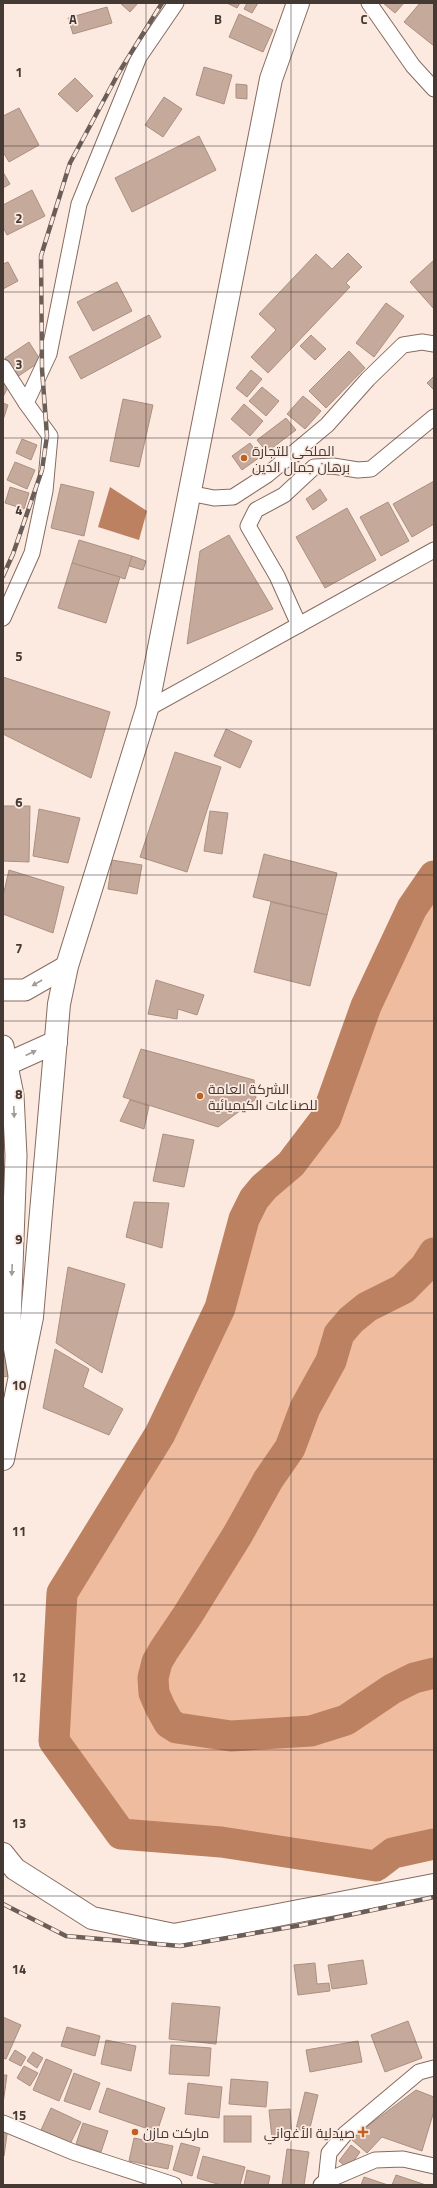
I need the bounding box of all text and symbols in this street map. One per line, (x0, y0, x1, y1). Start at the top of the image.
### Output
text: A (69, 9, 77, 29)
text: B (214, 9, 222, 29)
text: C (360, 9, 368, 29)
text: 1 (15, 62, 23, 82)
text: 2 (15, 208, 23, 228)
text: 3 (15, 354, 23, 374)
place label: الملكي للتجارة برهان جمال الدين (252, 440, 350, 477)
marker: الملكي للتجارة برهان جمال الدين (239, 453, 249, 463)
text: 4 (15, 500, 23, 520)
text: 5 (15, 646, 23, 666)
text: 6 (15, 792, 23, 812)
text: 7 (15, 938, 23, 958)
one-way arrow (31, 980, 43, 987)
one-way arrow (26, 1050, 37, 1056)
place label: الشركة العامة للصناعات الكيميائية (208, 1078, 317, 1115)
text: 8 (15, 1084, 23, 1104)
marker: الشركة العامة للصناعات الكيميائية (195, 1091, 205, 1101)
one-way arrow (11, 1106, 17, 1119)
text: 9 (15, 1229, 23, 1249)
one-way arrow (9, 1264, 15, 1277)
text: 10 (12, 1375, 26, 1395)
text: 11 (12, 1521, 26, 1541)
text: 12 (12, 1667, 26, 1687)
text: 13 (12, 1813, 26, 1833)
text: 14 (12, 1959, 26, 1979)
text: 15 (12, 2105, 26, 2125)
place label: ماركت مازن (143, 2122, 209, 2143)
place label: صيدلية الأغواني (264, 2122, 355, 2145)
marker: ماركت مازن (130, 2127, 140, 2137)
marker: صيدلية الأغواني (358, 2127, 368, 2137)

